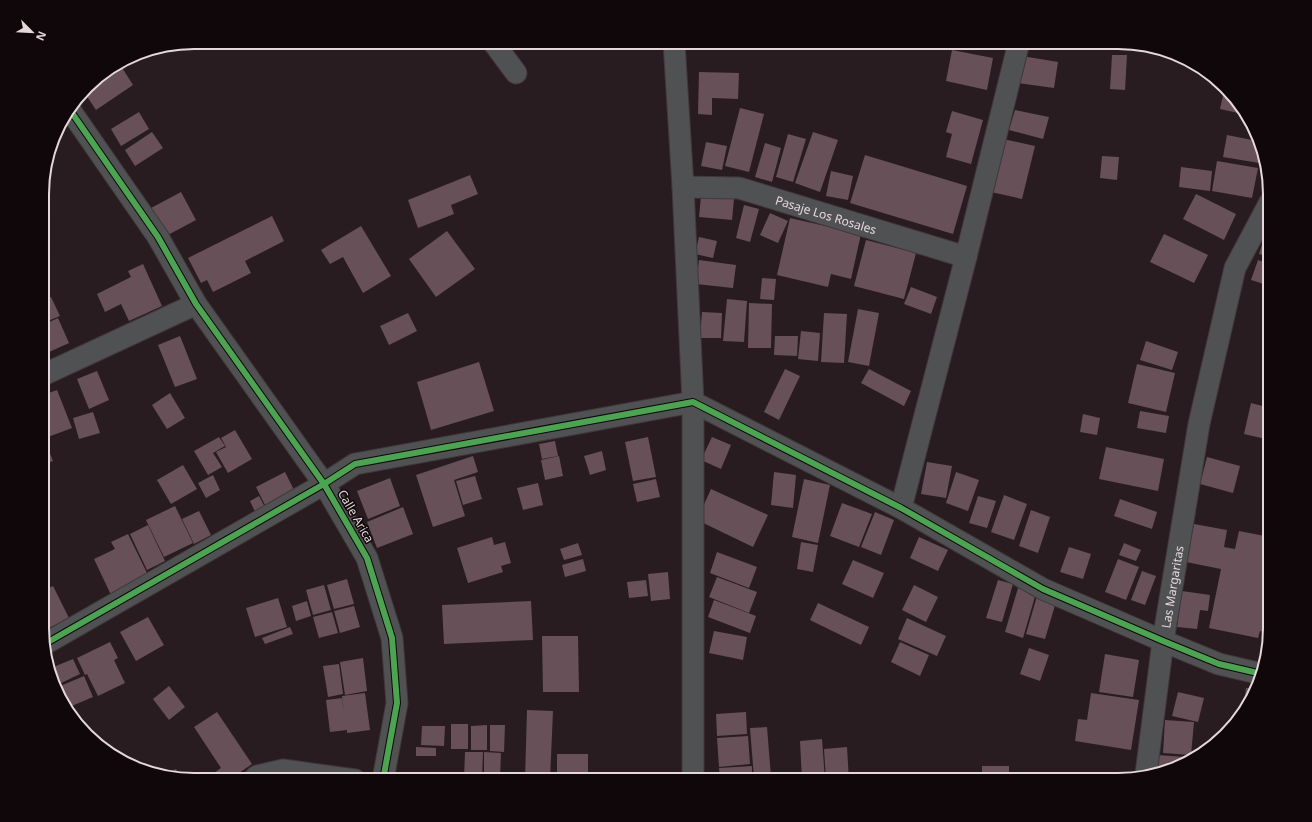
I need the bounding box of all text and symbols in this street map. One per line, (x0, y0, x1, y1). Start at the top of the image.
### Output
north arrow (12, 12, 52, 52)
text: N (33, 29, 50, 43)
street label: Pasaje Los Rosales (773, 191, 879, 238)
street label: Calle Arica (334, 486, 378, 546)
street label: Las Margaritas (1157, 544, 1187, 629)

